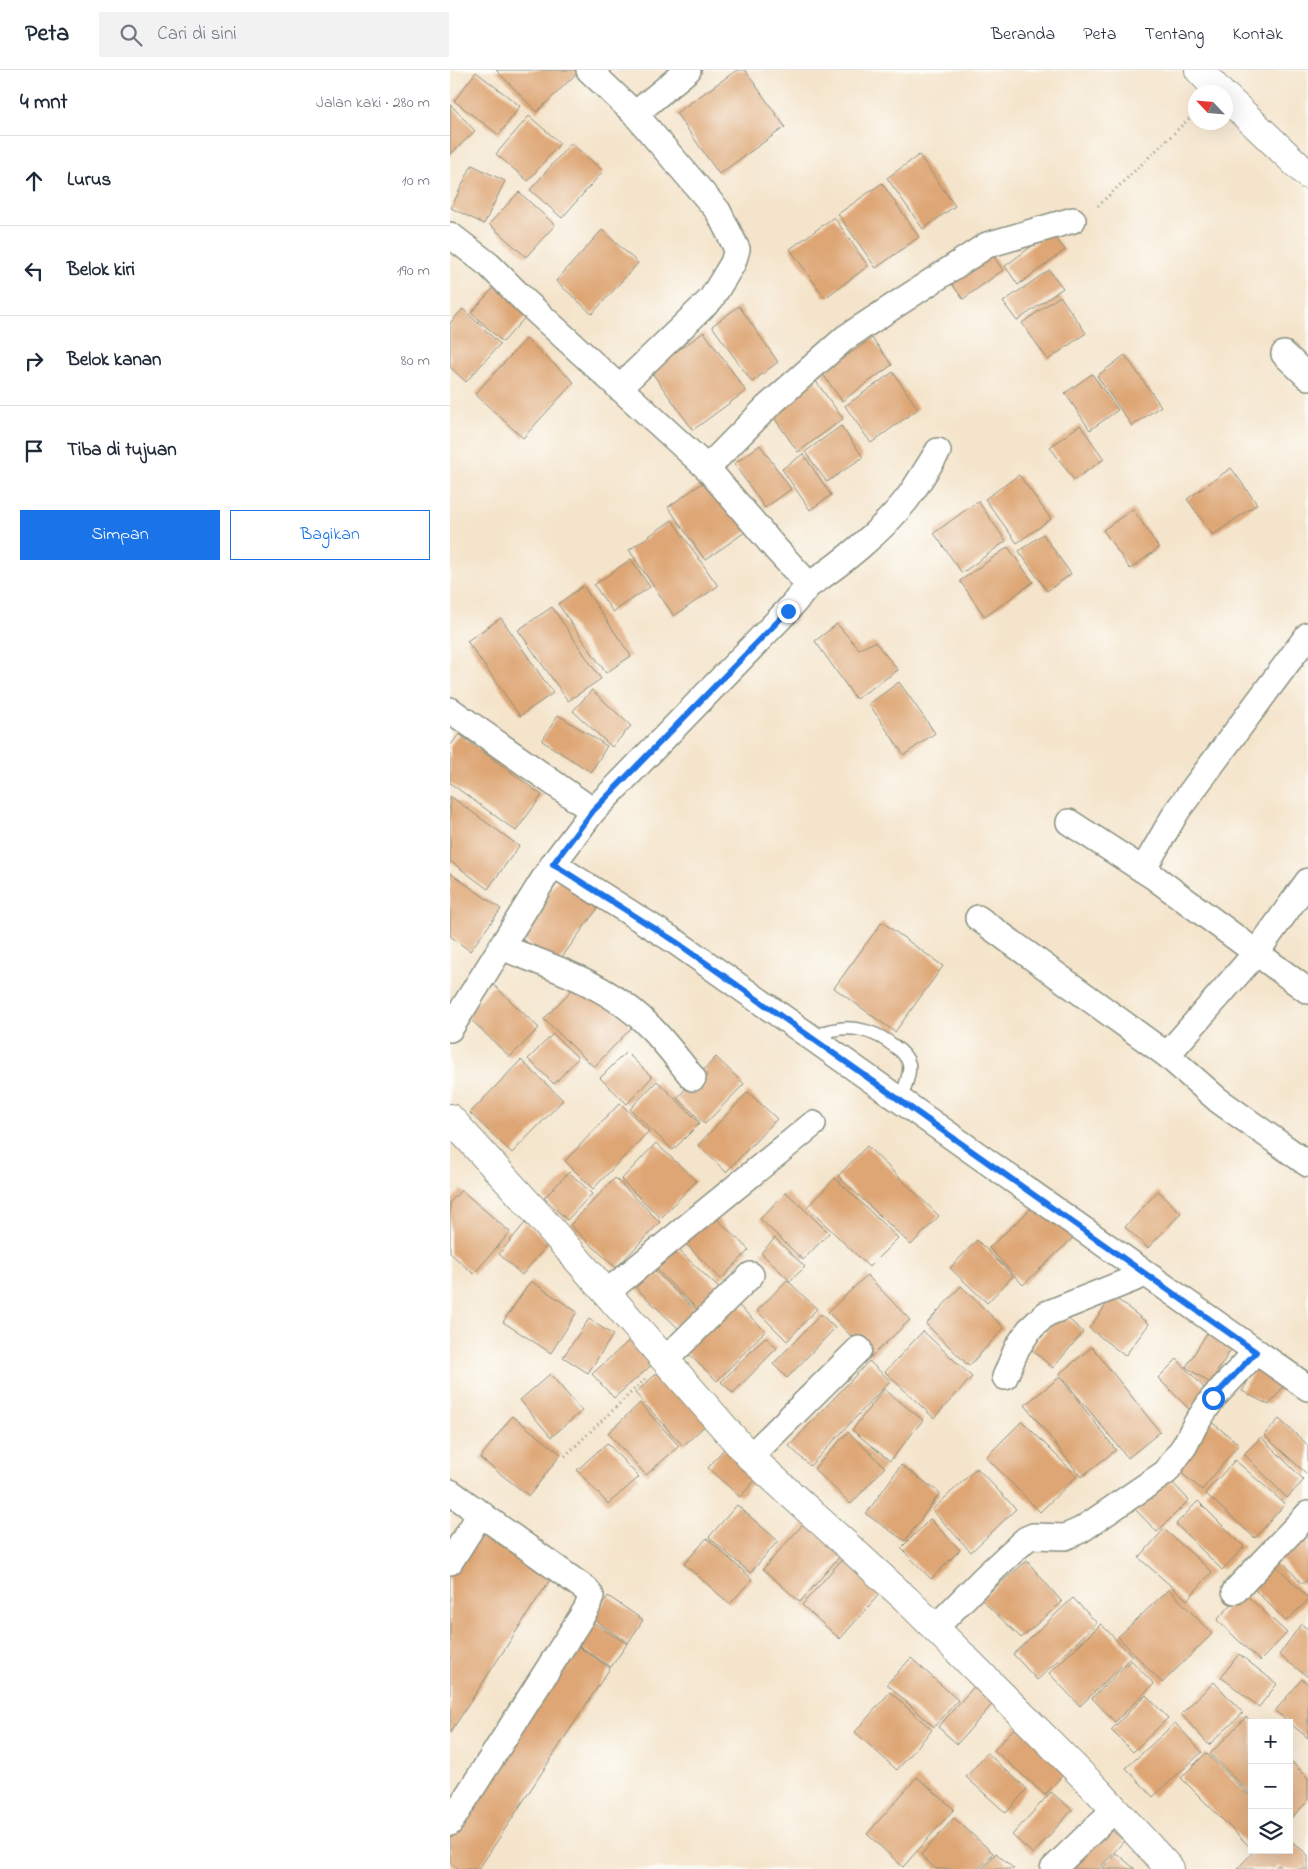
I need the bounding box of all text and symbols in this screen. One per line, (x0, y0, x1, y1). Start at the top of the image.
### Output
search box (99, 12, 449, 57)
text: Peta (25, 17, 69, 52)
icon: search (117, 21, 145, 49)
text: Cari di sini (157, 21, 237, 48)
text: Beranda (991, 22, 1055, 48)
text: Peta (1083, 22, 1116, 48)
text: Tentang (1144, 22, 1204, 48)
text: Kontak (1232, 22, 1283, 48)
north arrow (1188, 85, 1233, 130)
text: 4 mnt (20, 88, 68, 118)
text: Jalan kaki · 280 m (316, 91, 430, 115)
icon: ahead (20, 167, 48, 195)
text: Lurus (67, 167, 111, 194)
text: 10 m (402, 169, 430, 193)
icon: left (20, 257, 48, 285)
text: Belok kiri (67, 257, 135, 284)
text: 190 m (397, 259, 430, 283)
icon: right (20, 347, 48, 375)
text: Belok kanan (67, 347, 161, 374)
text: 80 m (401, 349, 430, 373)
icon: arrive (20, 437, 48, 465)
text: Tiba di tujuan (67, 437, 177, 464)
button: Simpan (20, 510, 220, 560)
button: Bagikan (230, 510, 430, 560)
route end (777, 600, 800, 623)
route start (1202, 1387, 1225, 1410)
map controls (1248, 1719, 1293, 1854)
button: + (1248, 1719, 1293, 1764)
button: − (1248, 1764, 1293, 1809)
button: layers (1248, 1809, 1293, 1854)

